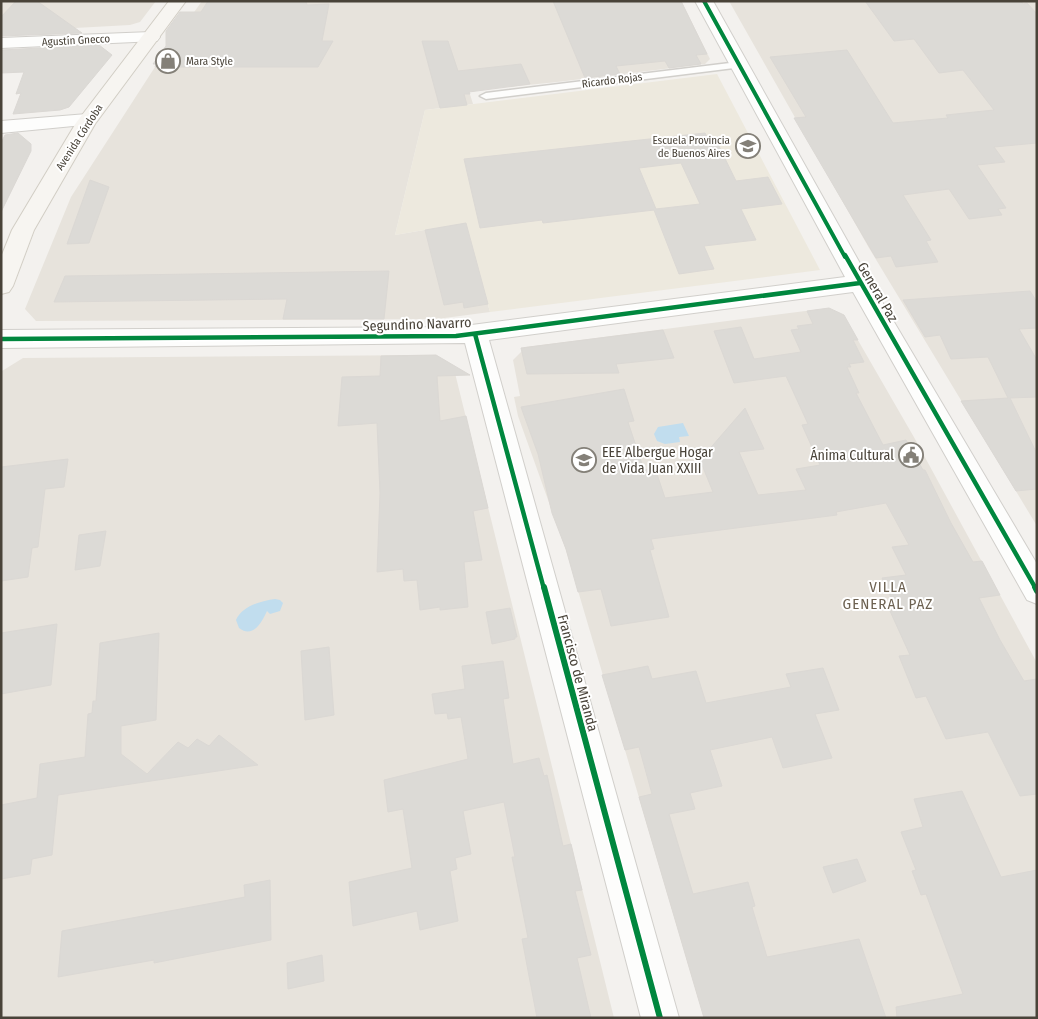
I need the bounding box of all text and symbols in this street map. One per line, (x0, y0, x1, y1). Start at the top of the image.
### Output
street label: Agustín Gnecco (42, 32, 111, 49)
shop icon: Mara Style (155, 48, 181, 74)
place label: Mara Style (186, 55, 233, 68)
street label: Ricardo Rojas (581, 70, 643, 91)
street label: Avenida Córdoba (53, 102, 106, 173)
school or university icon: Escuela Provincia de Buenos Aires (735, 133, 761, 159)
place label: Escuela Provincia de Buenos Aires (652, 134, 730, 160)
street label: General Paz (854, 259, 902, 326)
street label: Segundino Navarro (362, 314, 472, 335)
public building icon: Ánima Cultural (898, 442, 924, 468)
place label: EEE Albergue Hogar de Vida Juan XXIII (602, 444, 713, 477)
place label: Ánima Cultural (810, 446, 894, 464)
school or university icon: EEE Albergue Hogar de Vida Juan XXIII (571, 447, 597, 473)
district label: VILLA GENERAL PAZ (843, 578, 933, 613)
street label: Francisco de Miranda (554, 613, 601, 734)

